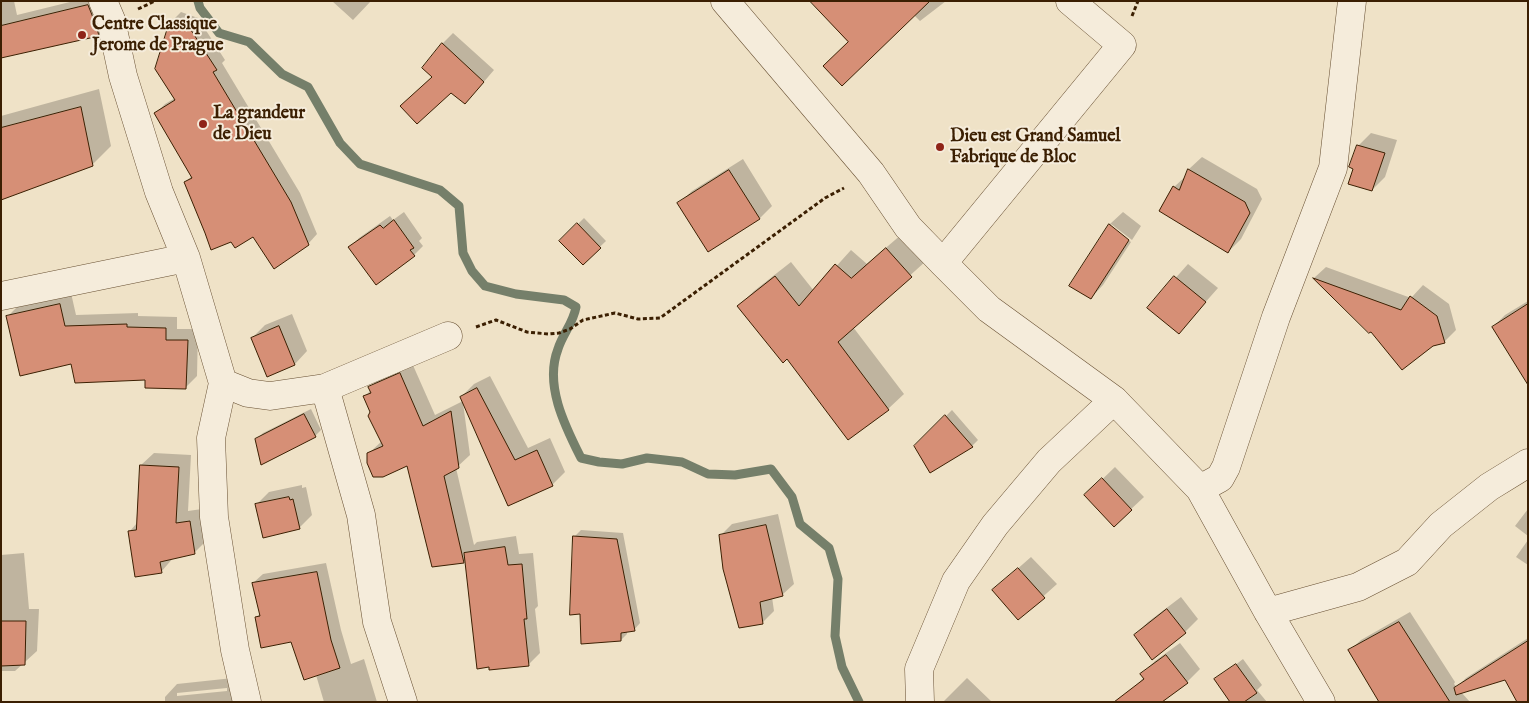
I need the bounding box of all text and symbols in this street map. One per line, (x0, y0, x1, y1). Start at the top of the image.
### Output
place label: Centre Classique Jerome de Prague (92, 14, 223, 56)
marker: Centre Classique Jerome de Prague (76, 29, 88, 41)
place label: La grandeur de Dieu (213, 103, 305, 146)
marker: La grandeur de Dieu (197, 118, 209, 130)
place label: Dieu est Grand Samuel Fabrique de Bloc (950, 126, 1121, 168)
marker: Dieu est Grand Samuel Fabrique de Bloc (934, 141, 946, 153)

